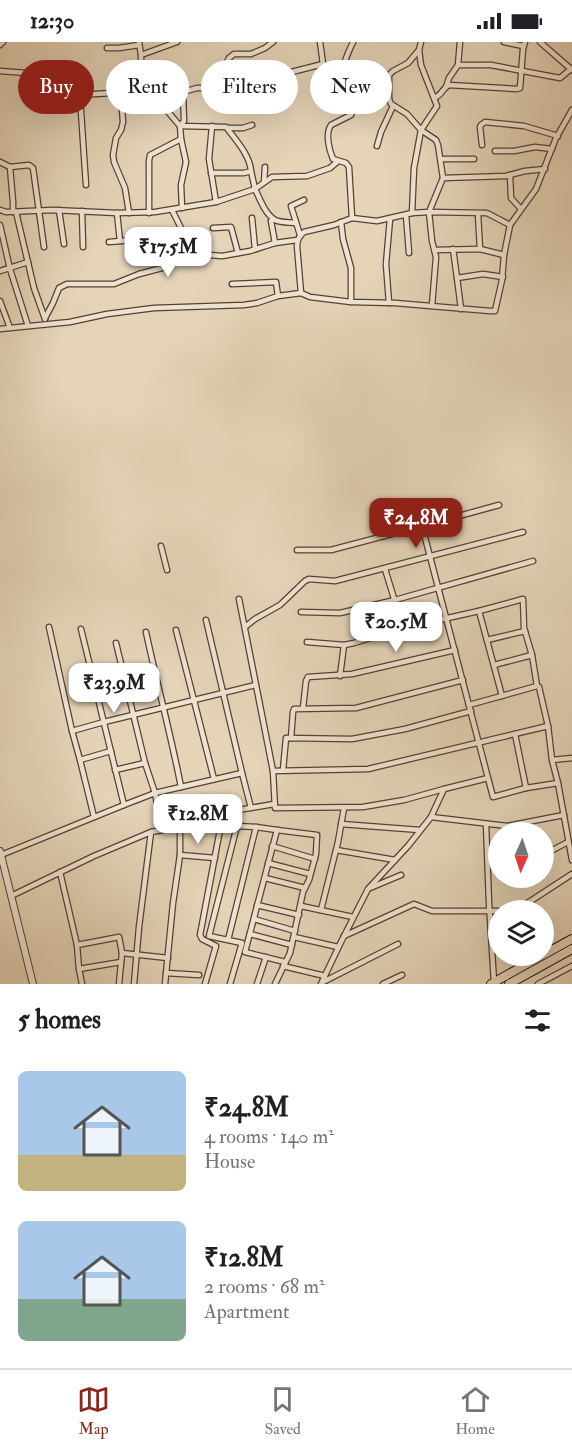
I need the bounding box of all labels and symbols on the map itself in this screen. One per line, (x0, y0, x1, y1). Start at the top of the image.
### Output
pin: ₹17.5M (119, 227, 217, 278)
pin: ₹24.8M (367, 498, 465, 549)
pin: ₹20.5M (347, 602, 445, 653)
pin: ₹23.9M (65, 663, 163, 714)
pin: ₹12.8M (149, 794, 247, 845)
north arrow (488, 822, 554, 888)

